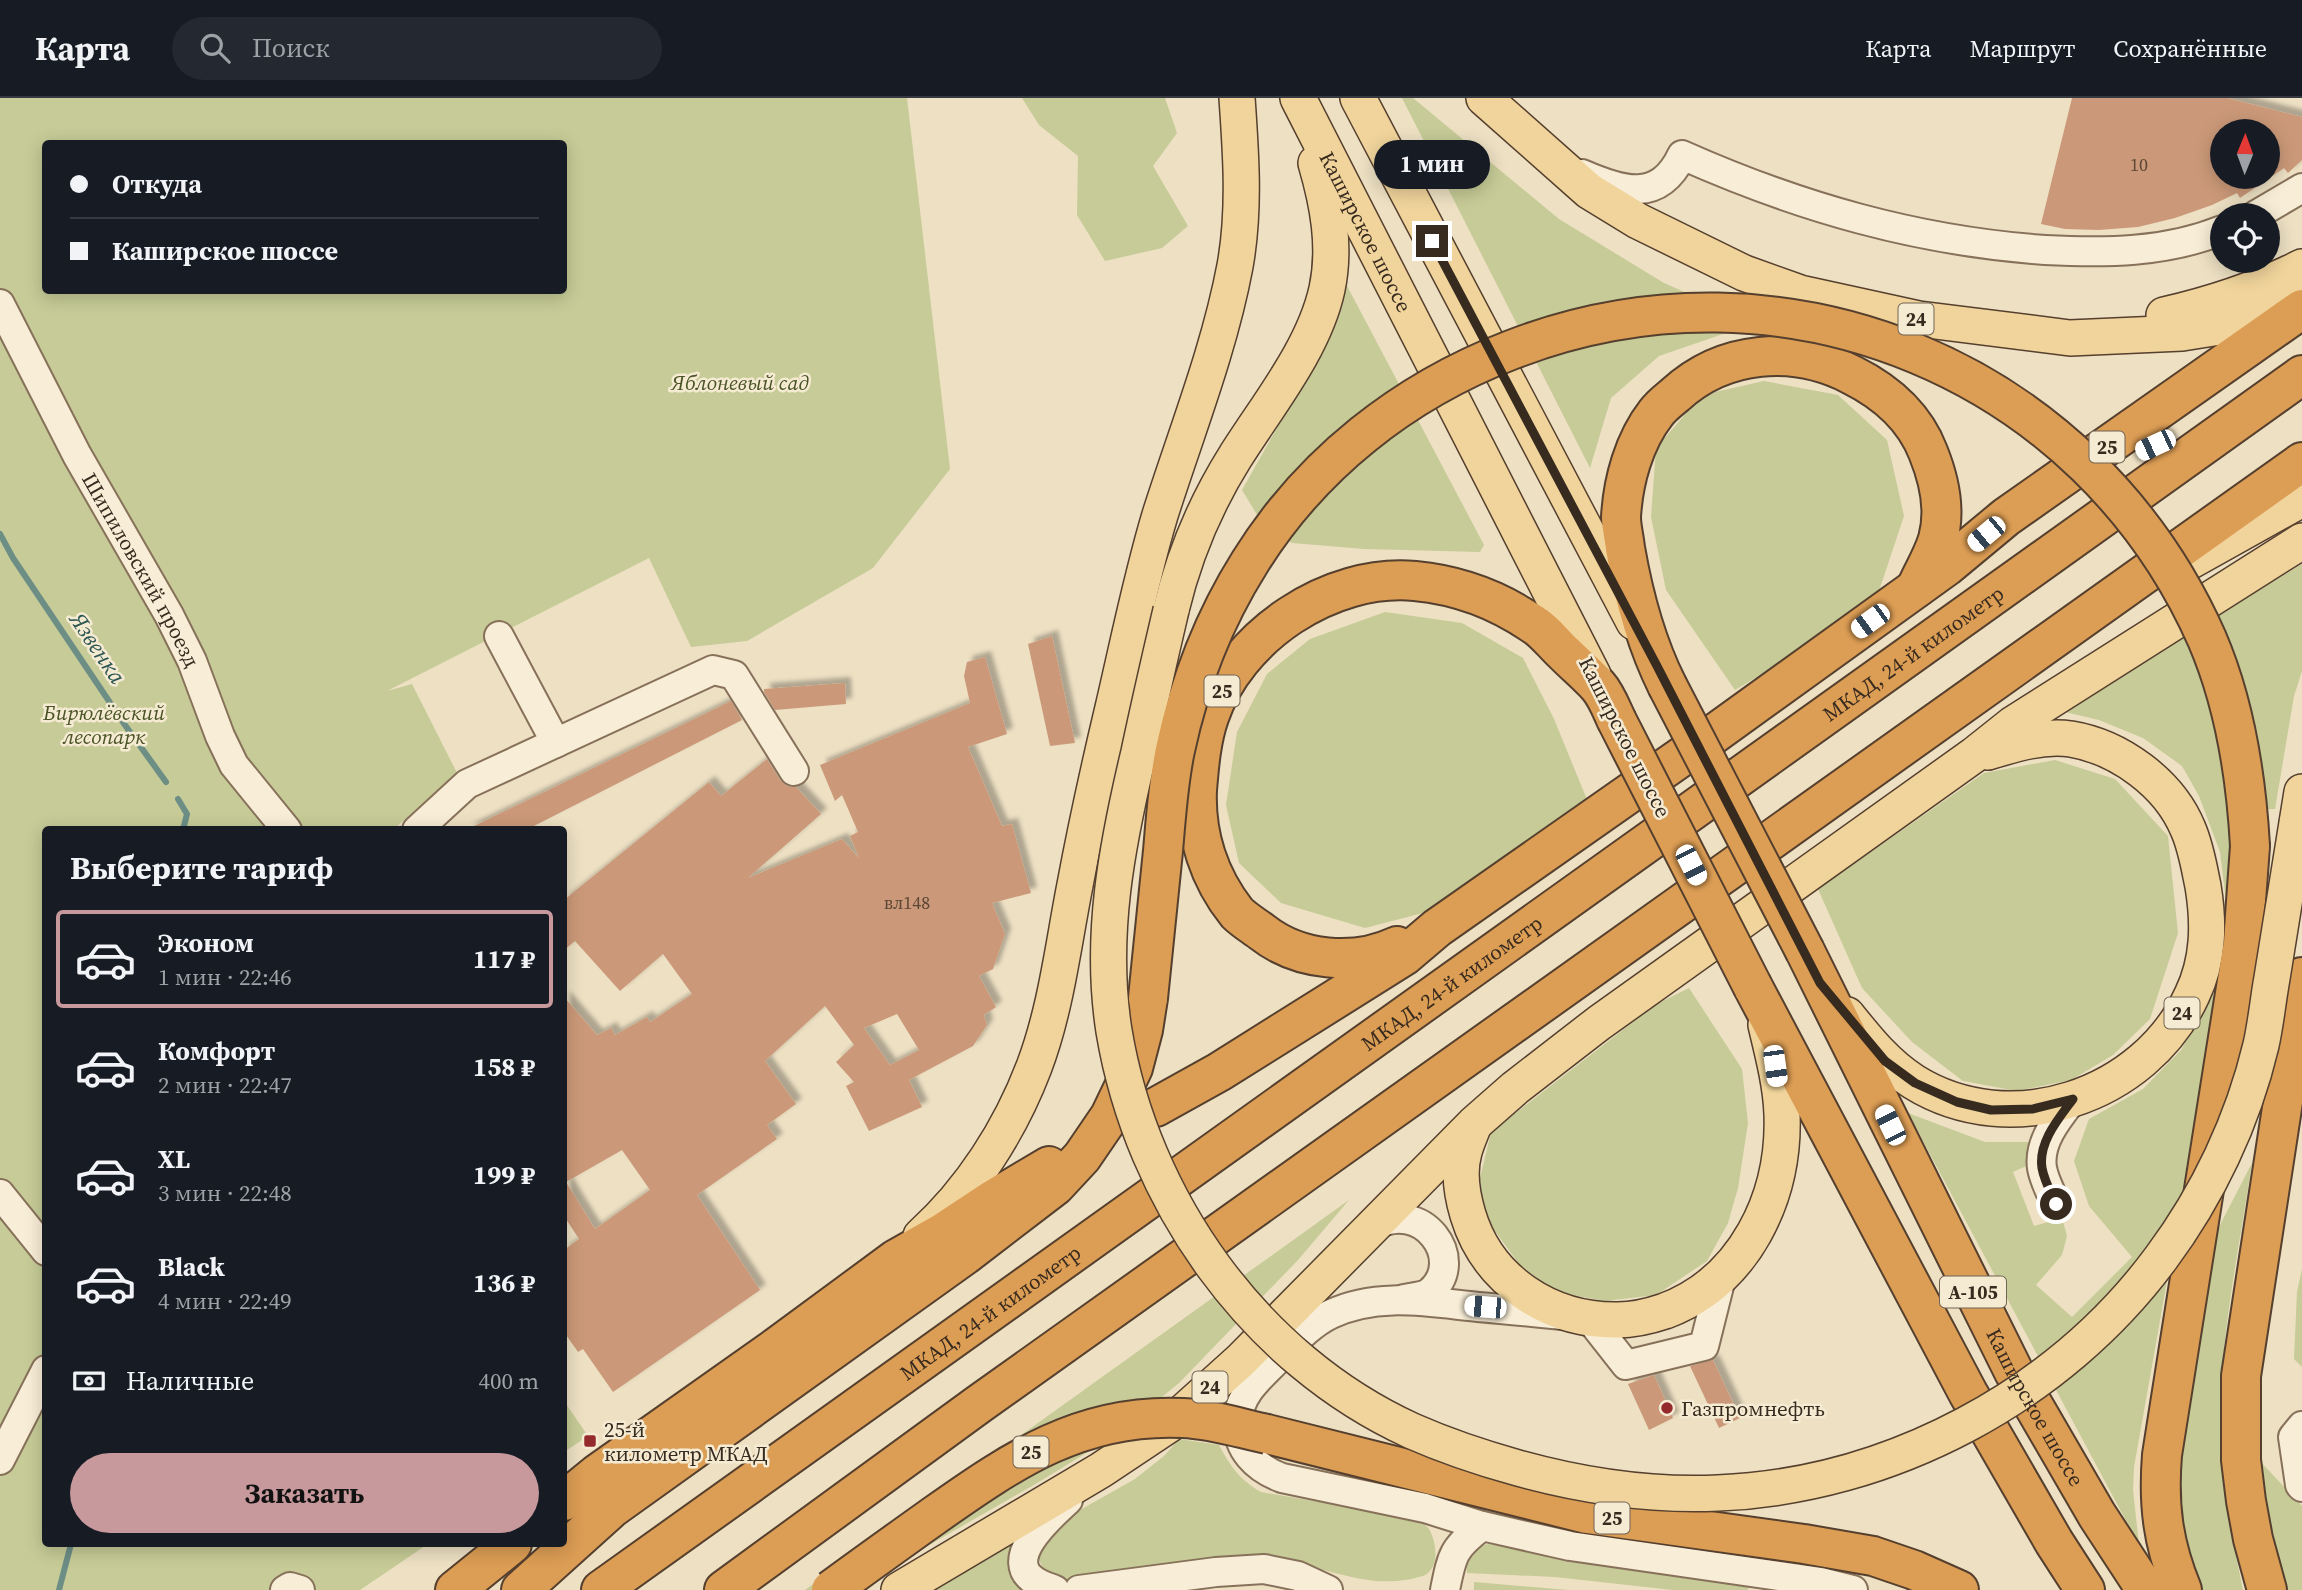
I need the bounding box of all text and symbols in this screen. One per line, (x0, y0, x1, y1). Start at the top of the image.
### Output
search box (172, 17, 662, 80)
text: Карта (35, 26, 130, 71)
icon: search (196, 29, 234, 67)
text: Поиск (252, 30, 330, 66)
text: Карта (1865, 32, 1931, 65)
text: Маршрут (1969, 32, 2075, 65)
text: Сохранённые (2113, 32, 2267, 65)
north arrow (2210, 119, 2280, 189)
map controls (2210, 119, 2280, 273)
callout: 1 мин (1374, 139, 1490, 188)
street label: Каширское шоссе (1313, 146, 1419, 317)
text: 1 мин (1400, 148, 1464, 180)
house number: 10 (2130, 152, 2148, 177)
text: Откуда (112, 166, 202, 202)
button: locate (2210, 203, 2280, 273)
route end (1416, 225, 1448, 257)
text: Каширское шоссе (112, 233, 338, 269)
road number: 24 (1898, 304, 1934, 334)
park label: Яблоневый сад (670, 368, 809, 397)
car (2132, 427, 2179, 463)
road number: 25 (2090, 432, 2124, 462)
street label: Шипиловский проезд (76, 467, 207, 672)
car (1964, 512, 2009, 556)
street label: МКАД, 24-й километр (1816, 578, 2009, 728)
car (1847, 600, 1894, 642)
water label: Язвенка (61, 604, 134, 690)
street label: Каширское шоссе (1572, 652, 1678, 822)
road number: 25 (1204, 676, 1240, 706)
park label: Бирюлёвский лесопарк (42, 698, 165, 751)
car (1673, 842, 1710, 888)
text: Выберите тариф (70, 846, 333, 890)
house number: вл148 (884, 890, 930, 915)
street label: МКАД, 24-й километр (1355, 908, 1548, 1057)
text: Эконом (158, 925, 254, 961)
icon: car (74, 928, 137, 991)
text: 117 ₽ (473, 941, 535, 977)
text: 1 мин · 22:46 (158, 961, 292, 993)
road number: 24 (2164, 998, 2200, 1029)
text: Комфорт (158, 1033, 275, 1069)
icon: car (74, 1036, 137, 1099)
car (1762, 1044, 1789, 1088)
text: 158 ₽ (473, 1049, 535, 1085)
text: 2 мин · 22:47 (158, 1069, 292, 1101)
car (1872, 1102, 1909, 1148)
text: XL (158, 1141, 190, 1177)
icon: car (74, 1144, 137, 1207)
text: 199 ₽ (473, 1157, 535, 1193)
text: 3 мин · 22:48 (158, 1177, 292, 1209)
route start (2040, 1188, 2072, 1220)
street label: МКАД, 24-й километр (894, 1238, 1086, 1387)
text: Black (158, 1249, 225, 1285)
icon: car (74, 1252, 137, 1315)
text: 136 ₽ (473, 1265, 535, 1301)
road number: А-105 (1940, 1276, 2006, 1308)
text: 4 мин · 22:49 (158, 1285, 292, 1317)
car (1464, 1295, 1507, 1319)
street label: Каширское шоссе (1980, 1323, 2092, 1491)
icon: cash (70, 1362, 108, 1400)
text: Наличные (126, 1363, 254, 1399)
text: 400 m (478, 1365, 539, 1397)
road number: 24 (1192, 1372, 1228, 1402)
place label: Газпромнефть (1681, 1394, 1825, 1423)
marker: Газпромнефть (1659, 1400, 1675, 1416)
place label: 25-й километр МКАД (604, 1415, 768, 1468)
marker: 25-й километр МКАД (582, 1433, 598, 1449)
road number: 25 (1014, 1436, 1048, 1468)
button: Заказать (70, 1453, 539, 1533)
road number: 25 (1594, 1502, 1630, 1534)

